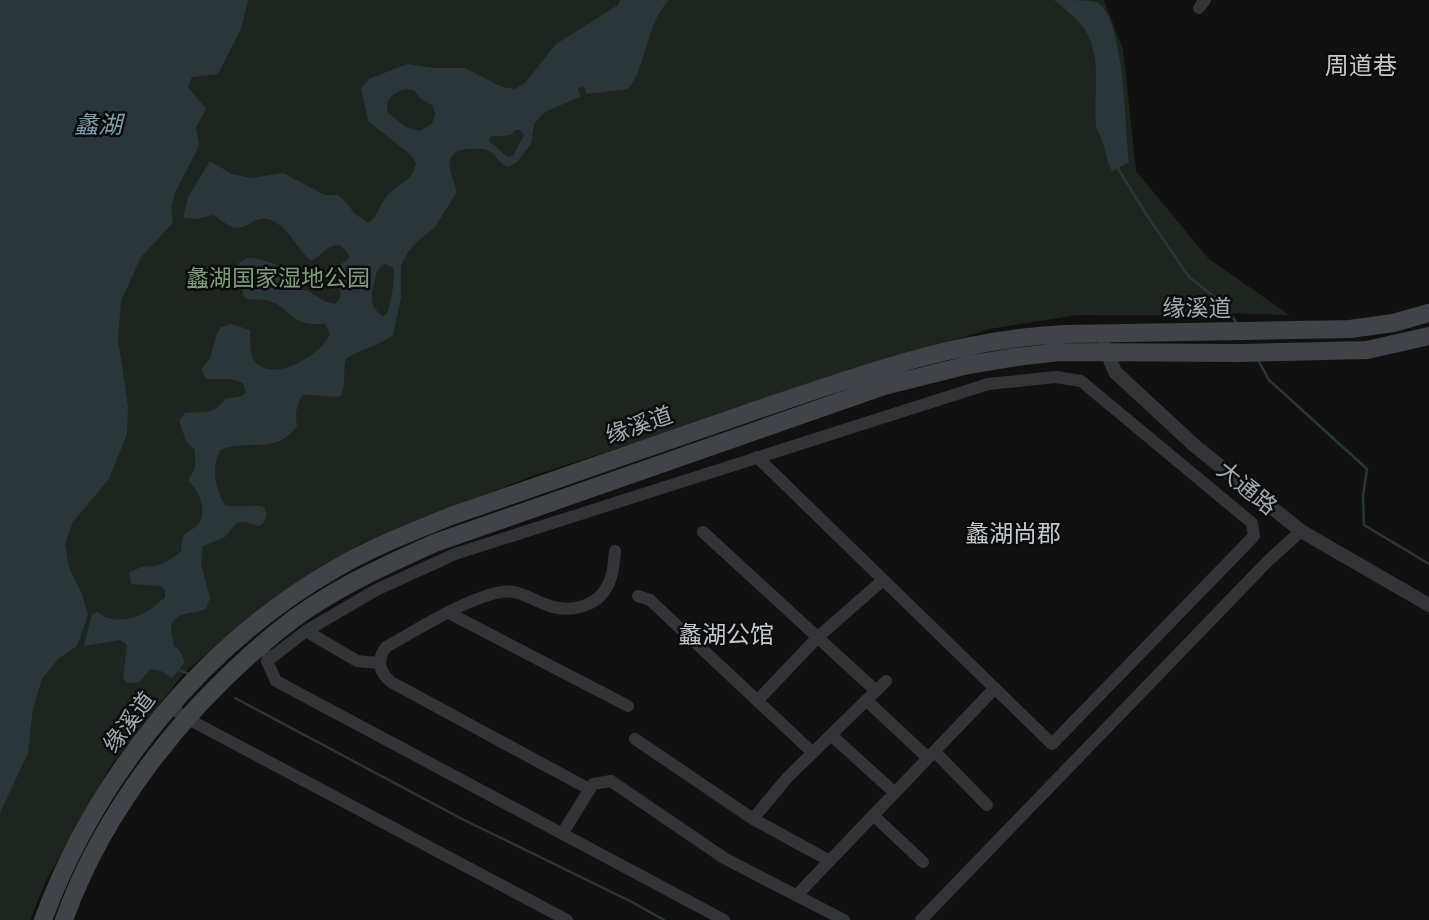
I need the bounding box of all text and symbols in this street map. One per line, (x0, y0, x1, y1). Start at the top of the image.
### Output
district label: 周道巷 (1325, 48, 1397, 81)
water label: 蠡湖 (74, 107, 126, 140)
park label: 蠡湖国家湿地公园 (186, 261, 370, 293)
street label: 缘溪道 (1163, 291, 1232, 323)
street label: 缘溪道 (601, 398, 677, 450)
street label: 大通路 (1211, 453, 1285, 521)
district label: 蠡湖尚郡 (965, 516, 1061, 549)
district label: 蠡湖公馆 (678, 617, 774, 650)
street label: 缘溪道 (95, 684, 162, 759)

